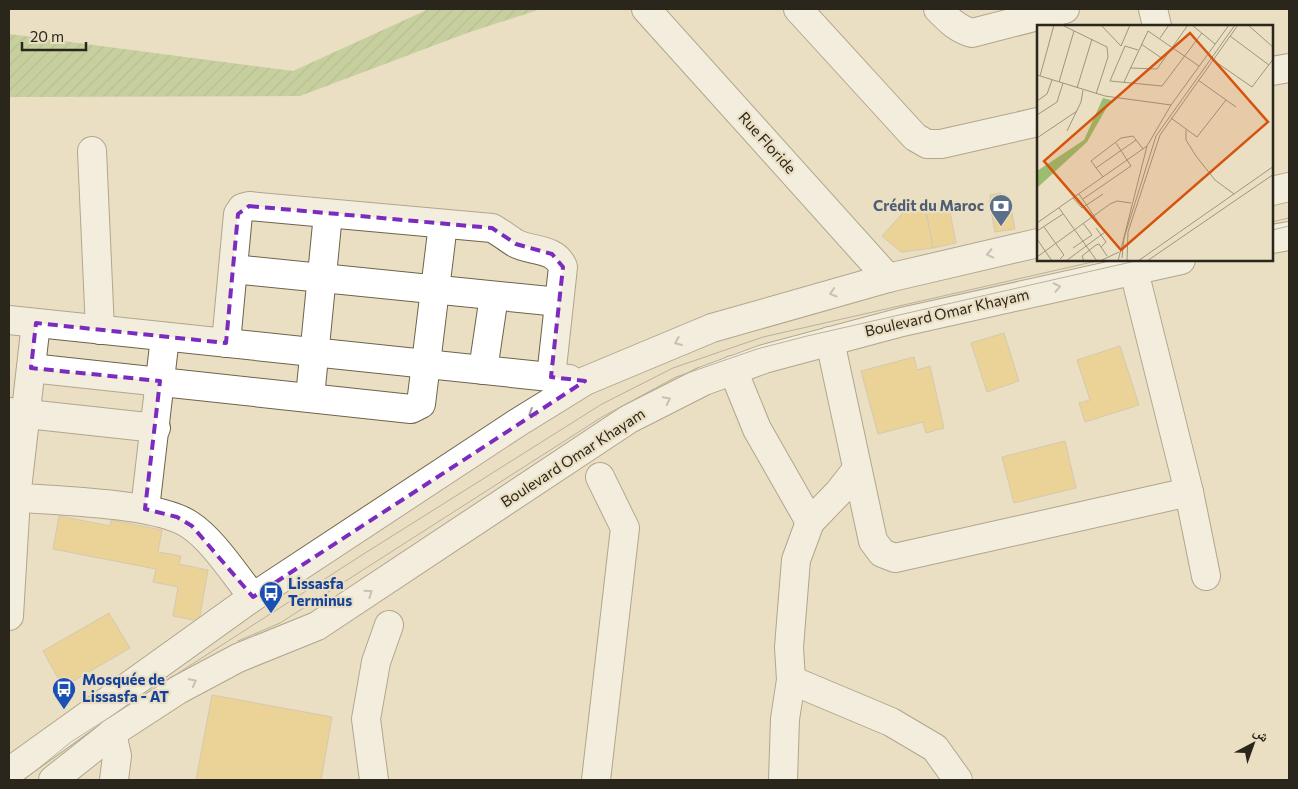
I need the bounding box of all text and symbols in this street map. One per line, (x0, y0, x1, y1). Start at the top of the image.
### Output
scale bar (22, 20, 86, 52)
inset map (1037, 25, 1273, 261)
text: 20 m (30, 27, 64, 45)
street label: Rue Floride (735, 108, 800, 177)
bank icon: Crédit du Maroc (988, 193, 1014, 227)
place label: Crédit du Maroc (873, 196, 984, 214)
one-way arrow (986, 248, 995, 259)
one-way arrow (1052, 283, 1061, 293)
street label: Boulevard Omar Khayam (863, 284, 1031, 340)
one-way arrow (829, 287, 837, 297)
one-way arrow (674, 336, 683, 347)
one-way arrow (661, 396, 670, 406)
street label: Boulevard Omar Khayam (497, 404, 648, 511)
one-way arrow (529, 407, 538, 417)
place label: Lissasfa Terminus (288, 574, 352, 609)
bus stop icon: Lissasfa Terminus (258, 580, 284, 614)
one-way arrow (363, 590, 372, 599)
place label: Mosquée de Lissasfa - AT (82, 670, 169, 705)
bus stop icon: Mosquée de Lissasfa - AT (51, 676, 77, 710)
one-way arrow (188, 678, 197, 688)
north arrow (1228, 719, 1278, 769)
text: ش (1250, 723, 1273, 746)

